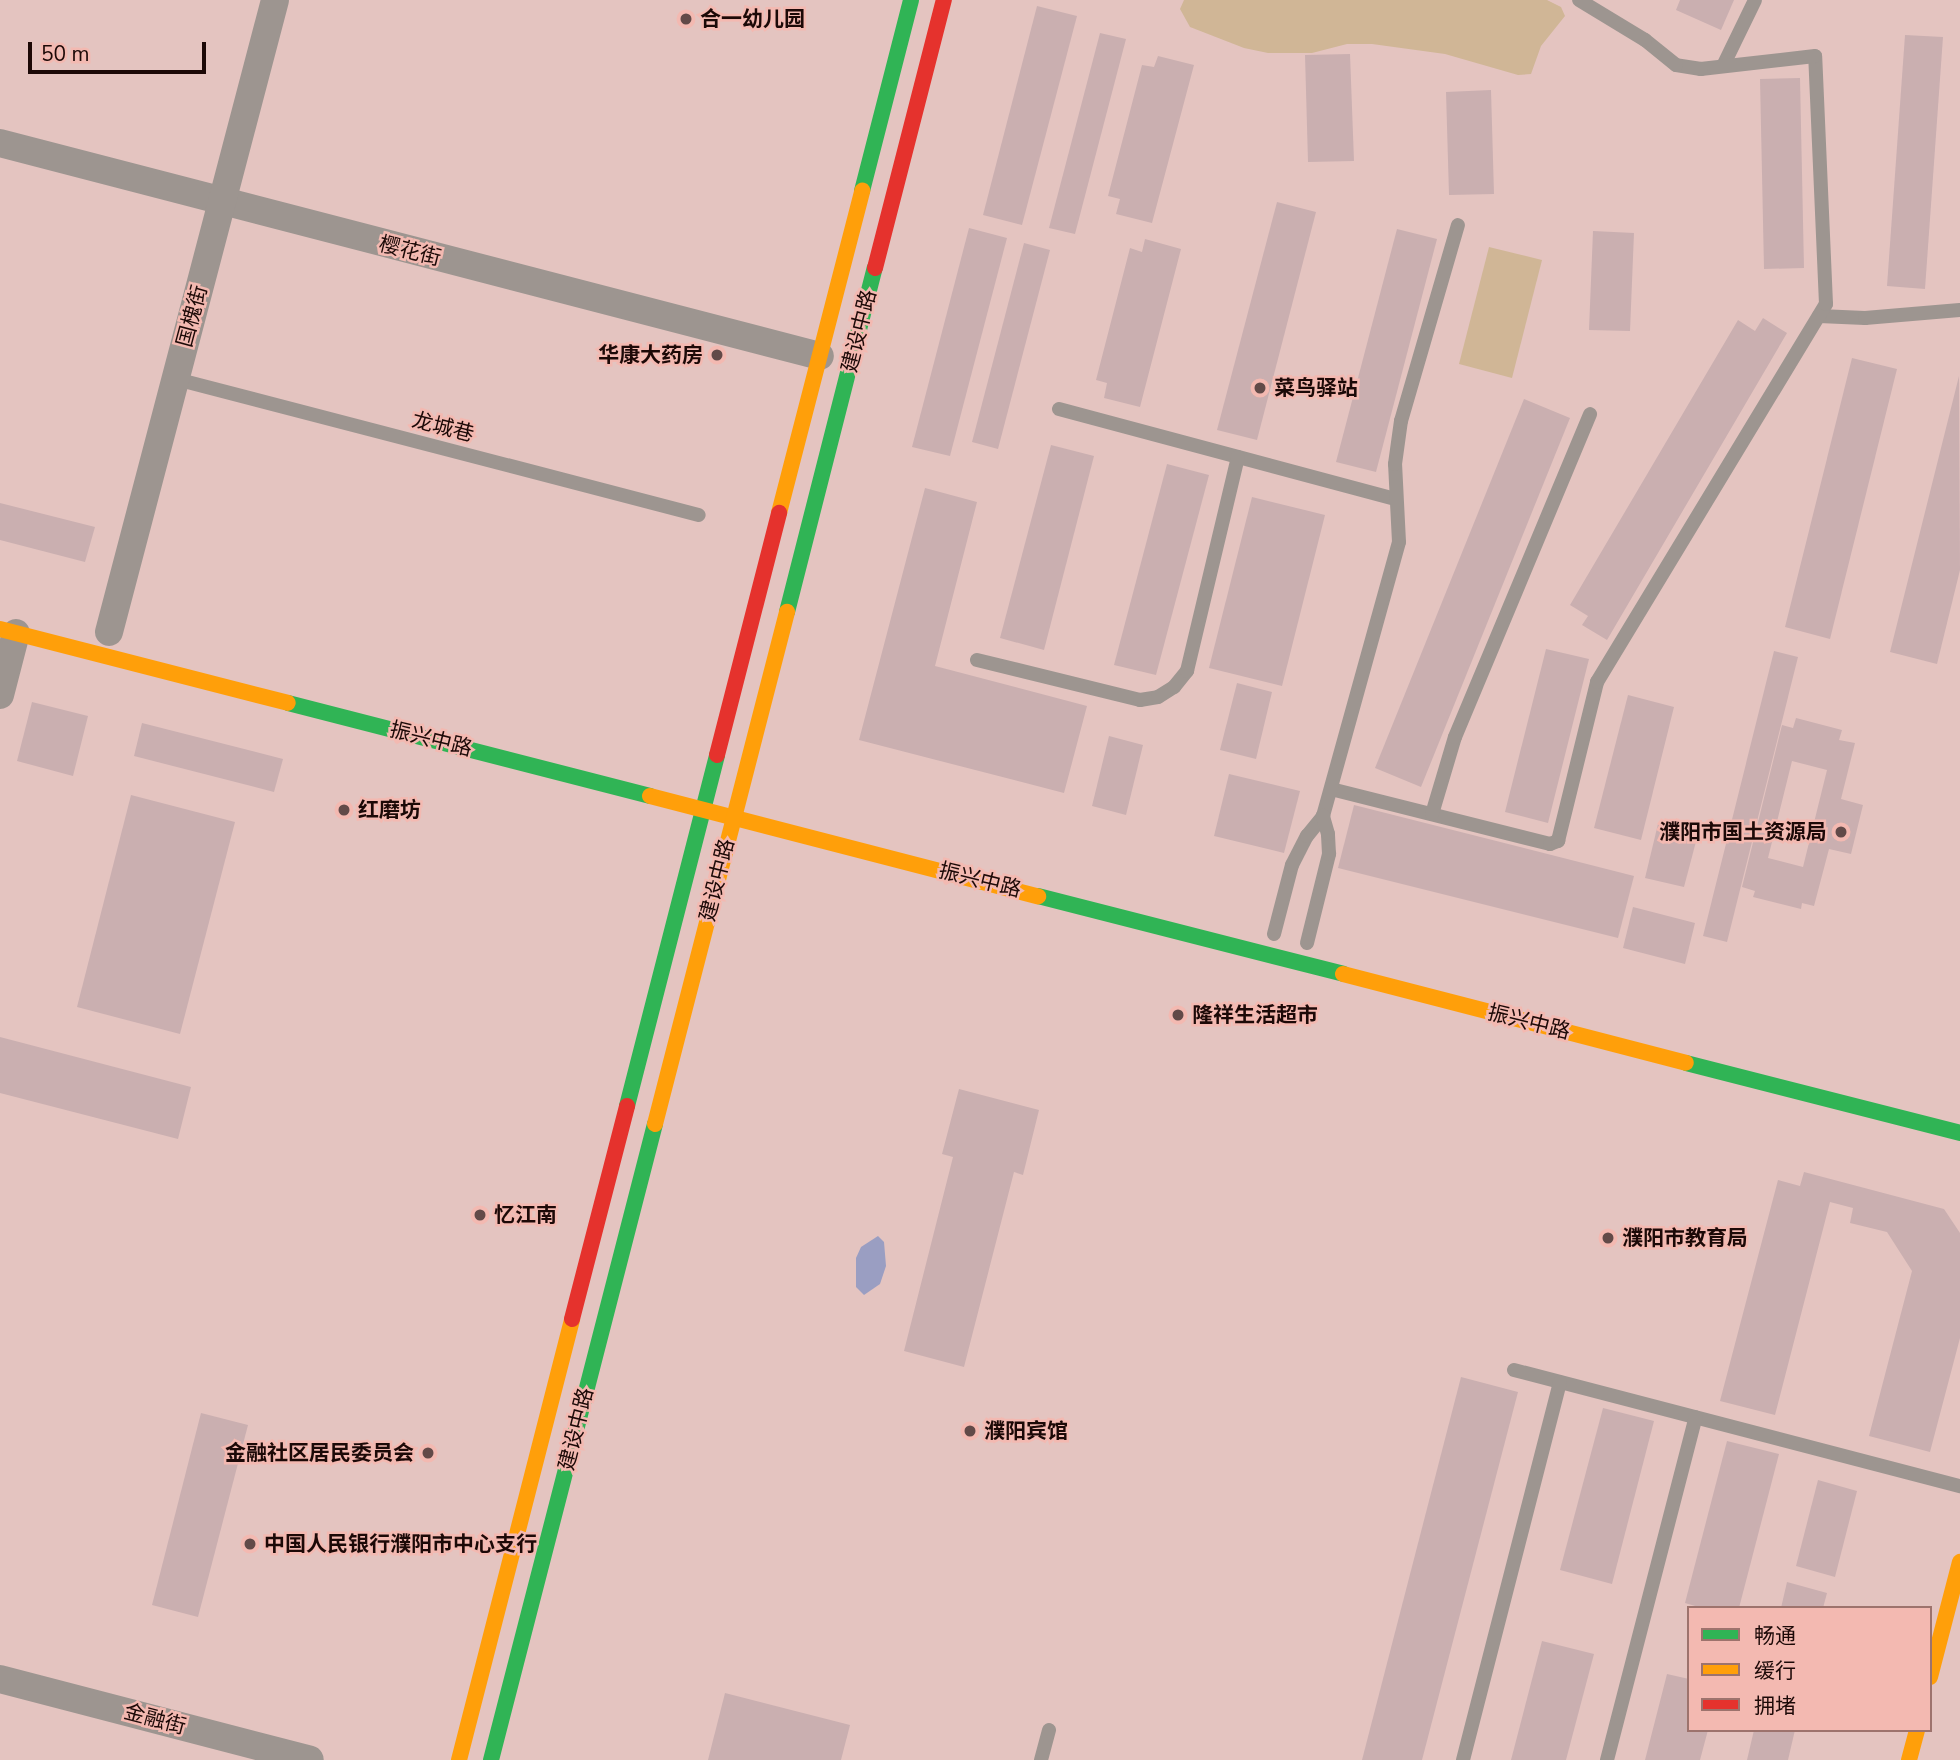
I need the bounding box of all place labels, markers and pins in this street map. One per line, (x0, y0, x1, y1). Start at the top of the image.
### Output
place label: 合一幼儿园 (700, 6, 805, 32)
marker: 合一幼儿园 (678, 11, 694, 27)
place label: 华康大药房 (598, 342, 703, 368)
marker: 华康大药房 (709, 347, 725, 363)
place label: 菜鸟驿站 (1274, 375, 1358, 401)
marker: 菜鸟驿站 (1252, 380, 1268, 396)
place label: 红磨坊 (358, 797, 421, 823)
marker: 红磨坊 (336, 802, 352, 818)
place label: 濮阳市国土资源局 (1659, 819, 1827, 845)
marker: 濮阳市国土资源局 (1833, 824, 1849, 840)
place label: 隆祥生活超市 (1192, 1002, 1318, 1028)
marker: 隆祥生活超市 (1170, 1007, 1186, 1023)
place label: 忆江南 (494, 1202, 557, 1228)
marker: 忆江南 (472, 1207, 488, 1223)
place label: 濮阳市教育局 (1622, 1225, 1748, 1251)
marker: 濮阳市教育局 (1600, 1230, 1616, 1246)
place label: 濮阳宾馆 (984, 1418, 1068, 1444)
marker: 濮阳宾馆 (962, 1423, 978, 1439)
place label: 金融社区居民委员会 (225, 1440, 414, 1466)
marker: 金融社区居民委员会 (420, 1445, 436, 1461)
place label: 中国人民银行濮阳市中心支行 (264, 1531, 537, 1557)
marker: 中国人民银行濮阳市中心支行 (242, 1536, 258, 1552)

